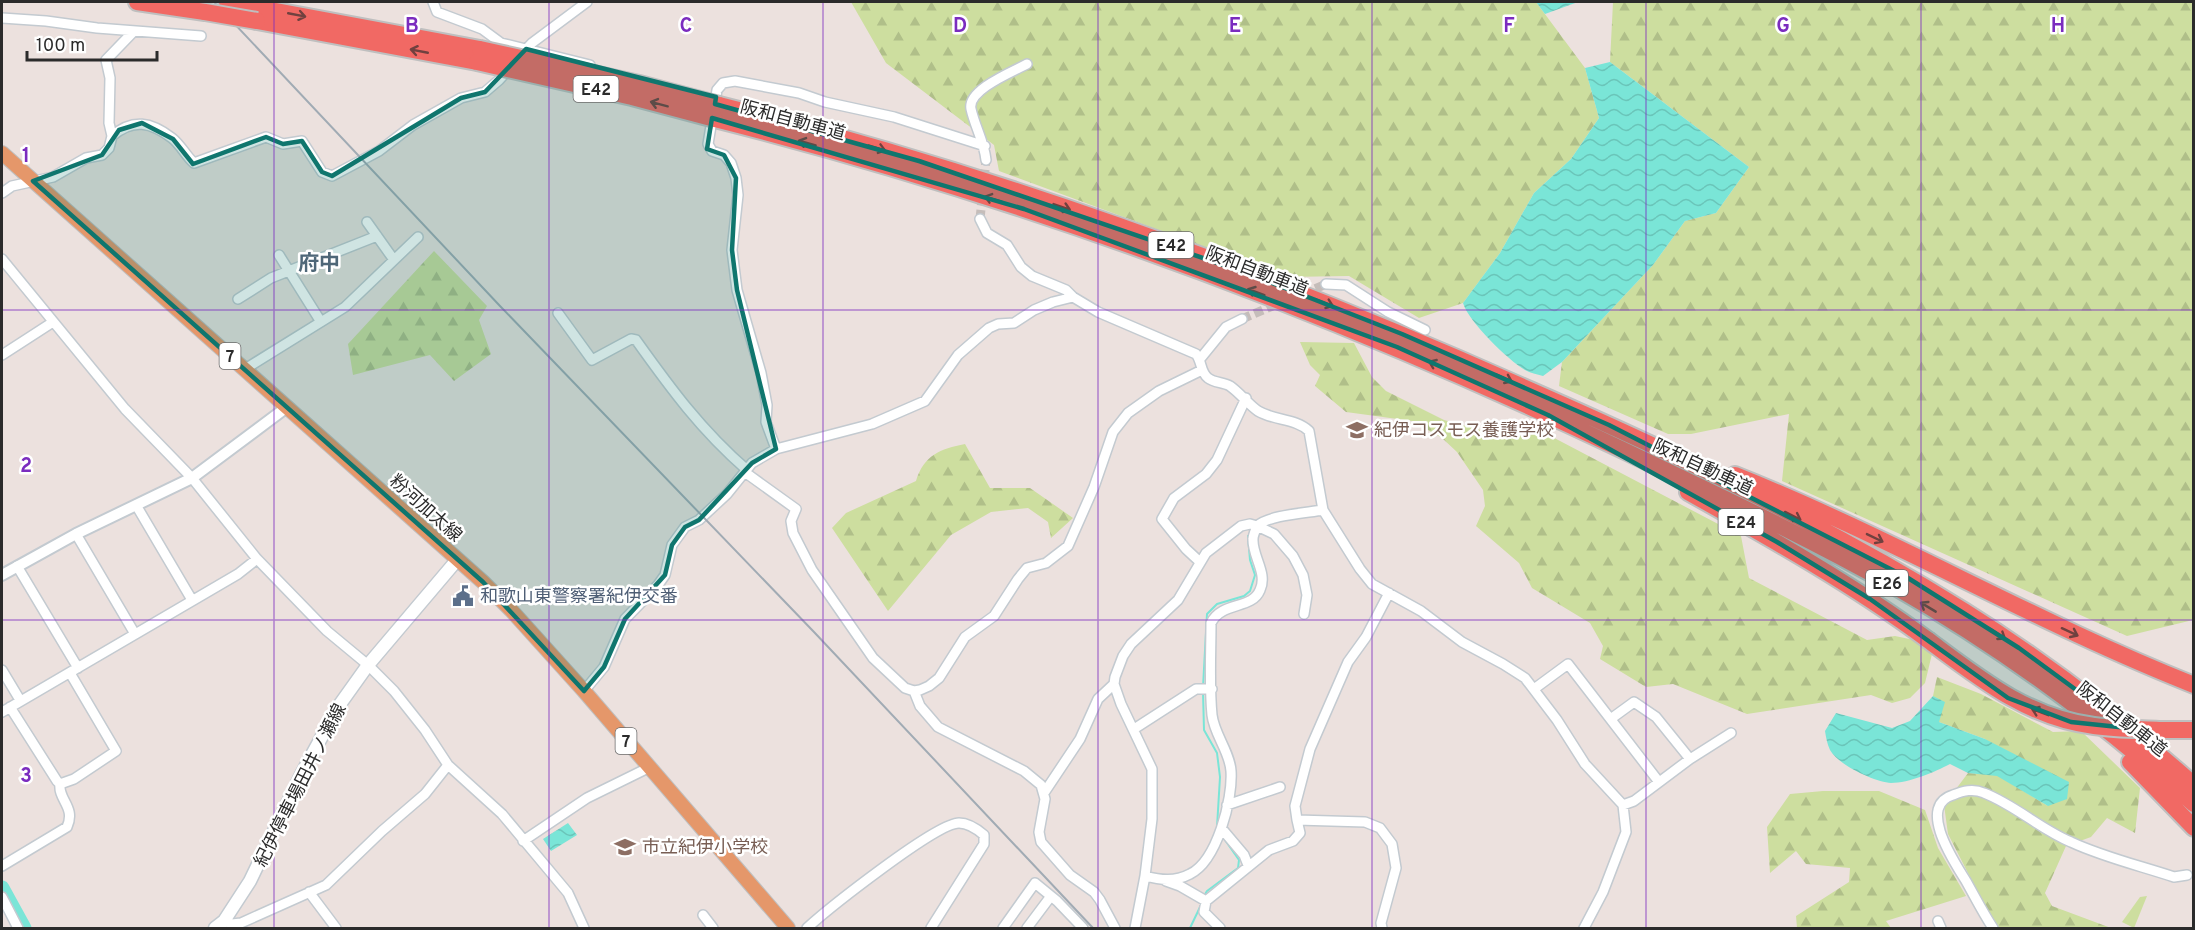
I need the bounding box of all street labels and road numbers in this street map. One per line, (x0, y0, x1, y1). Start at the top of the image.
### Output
road number: E42 (574, 76, 618, 102)
street label: 阪和自動車道 (737, 96, 848, 147)
road number: E42 (1148, 232, 1194, 258)
street label: 阪和自動車道 (1202, 242, 1311, 302)
road number: 7 (220, 343, 240, 369)
street label: 阪和自動車道 (1649, 435, 1756, 502)
street label: 粉河加太線 (384, 470, 466, 548)
road number: E24 (1718, 509, 1764, 535)
road number: E26 (1866, 570, 1908, 596)
street label: 阪和自動車道 (2071, 678, 2171, 762)
street label: 紀伊停車場田井ノ瀬線 (250, 700, 352, 871)
road number: 7 (616, 728, 636, 754)

